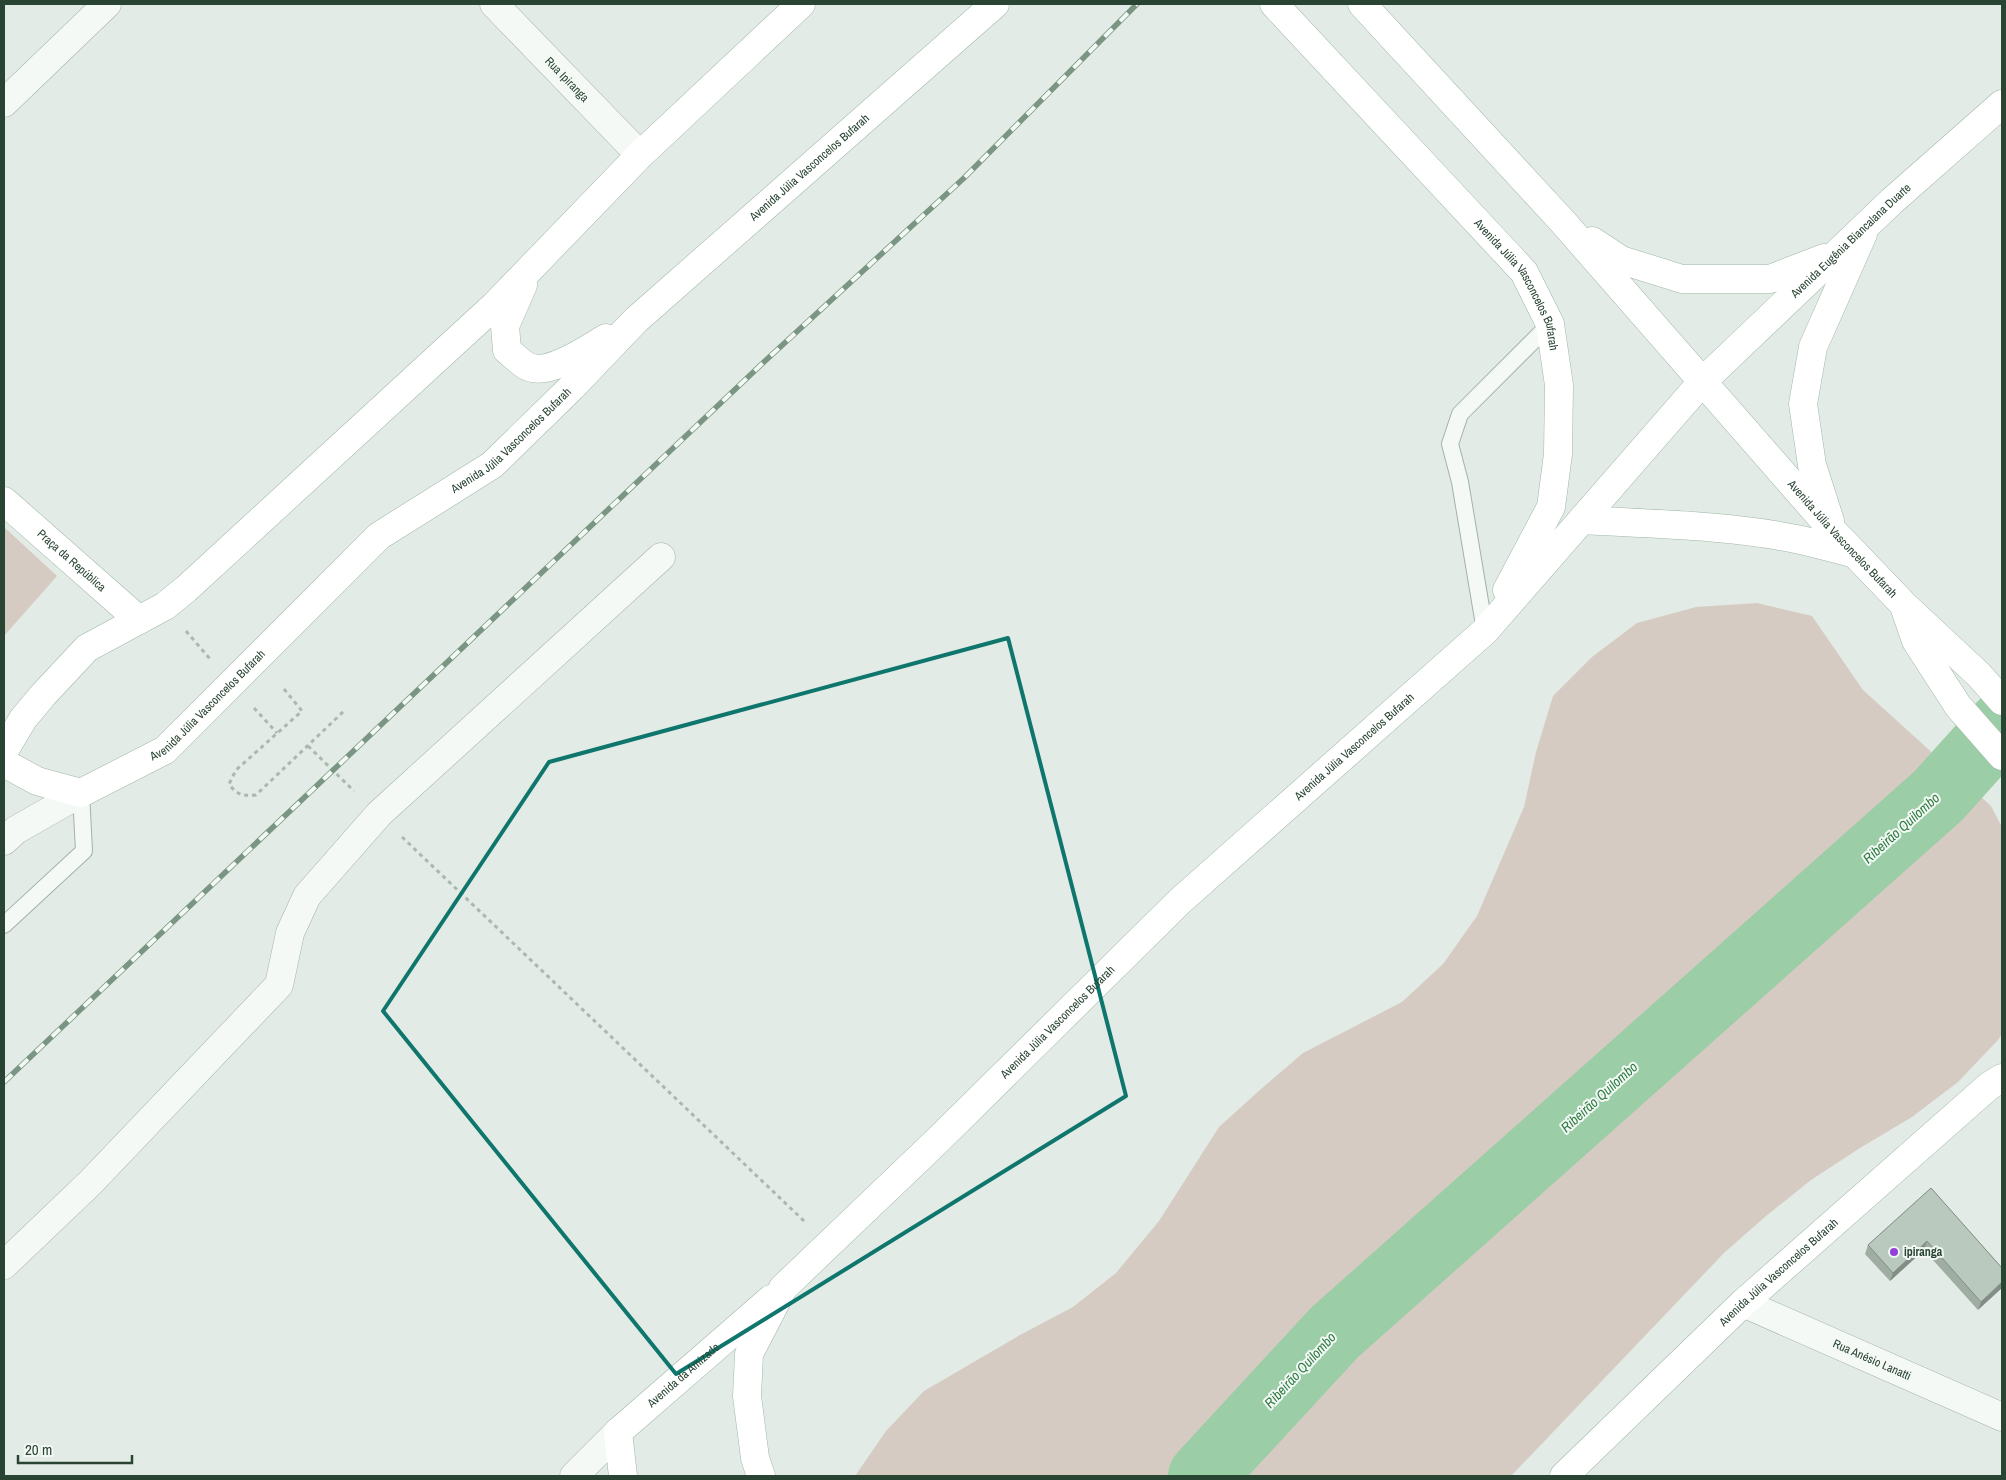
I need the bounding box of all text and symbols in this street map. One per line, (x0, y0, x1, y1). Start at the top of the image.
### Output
street label: Rua Ipiranga (541, 53, 593, 106)
street label: Avenida Júlia Vasconcelos Bufarah (745, 110, 873, 225)
street label: Avenida Eugênia Biancalana Duarte (1786, 180, 1914, 302)
street label: Avenida Júlia Vasconcelos Bufarah (1470, 215, 1562, 352)
street label: Avenida Júlia Vasconcelos Bufarah (447, 384, 575, 497)
street label: Avenida Júlia Vasconcelos Bufarah (1783, 476, 1901, 601)
street label: Praça da República (34, 526, 110, 595)
street label: Avenida Júlia Vasconcelos Bufarah (146, 646, 269, 765)
street label: Avenida Júlia Vasconcelos Bufarah (1290, 689, 1418, 805)
water label: Ribeirão Quilombo (1859, 789, 1943, 867)
street label: Avenida Júlia Vasconcelos Bufarah (996, 962, 1118, 1083)
water label: Ribeirão Quilombo (1557, 1058, 1641, 1136)
street label: Avenida Júlia Vasconcelos Bufarah (1715, 1215, 1842, 1331)
place label: ipiranga (1904, 1244, 1943, 1260)
marker: ipiranga (1888, 1246, 1900, 1258)
water label: Ribeirão Quilombo (1260, 1328, 1340, 1412)
street label: Rua Anésio Lanatti (1830, 1336, 1914, 1384)
street label: Avenida da Amizade (643, 1339, 723, 1412)
scale bar (18, 1432, 131, 1464)
text: 20 m (25, 1439, 52, 1460)

